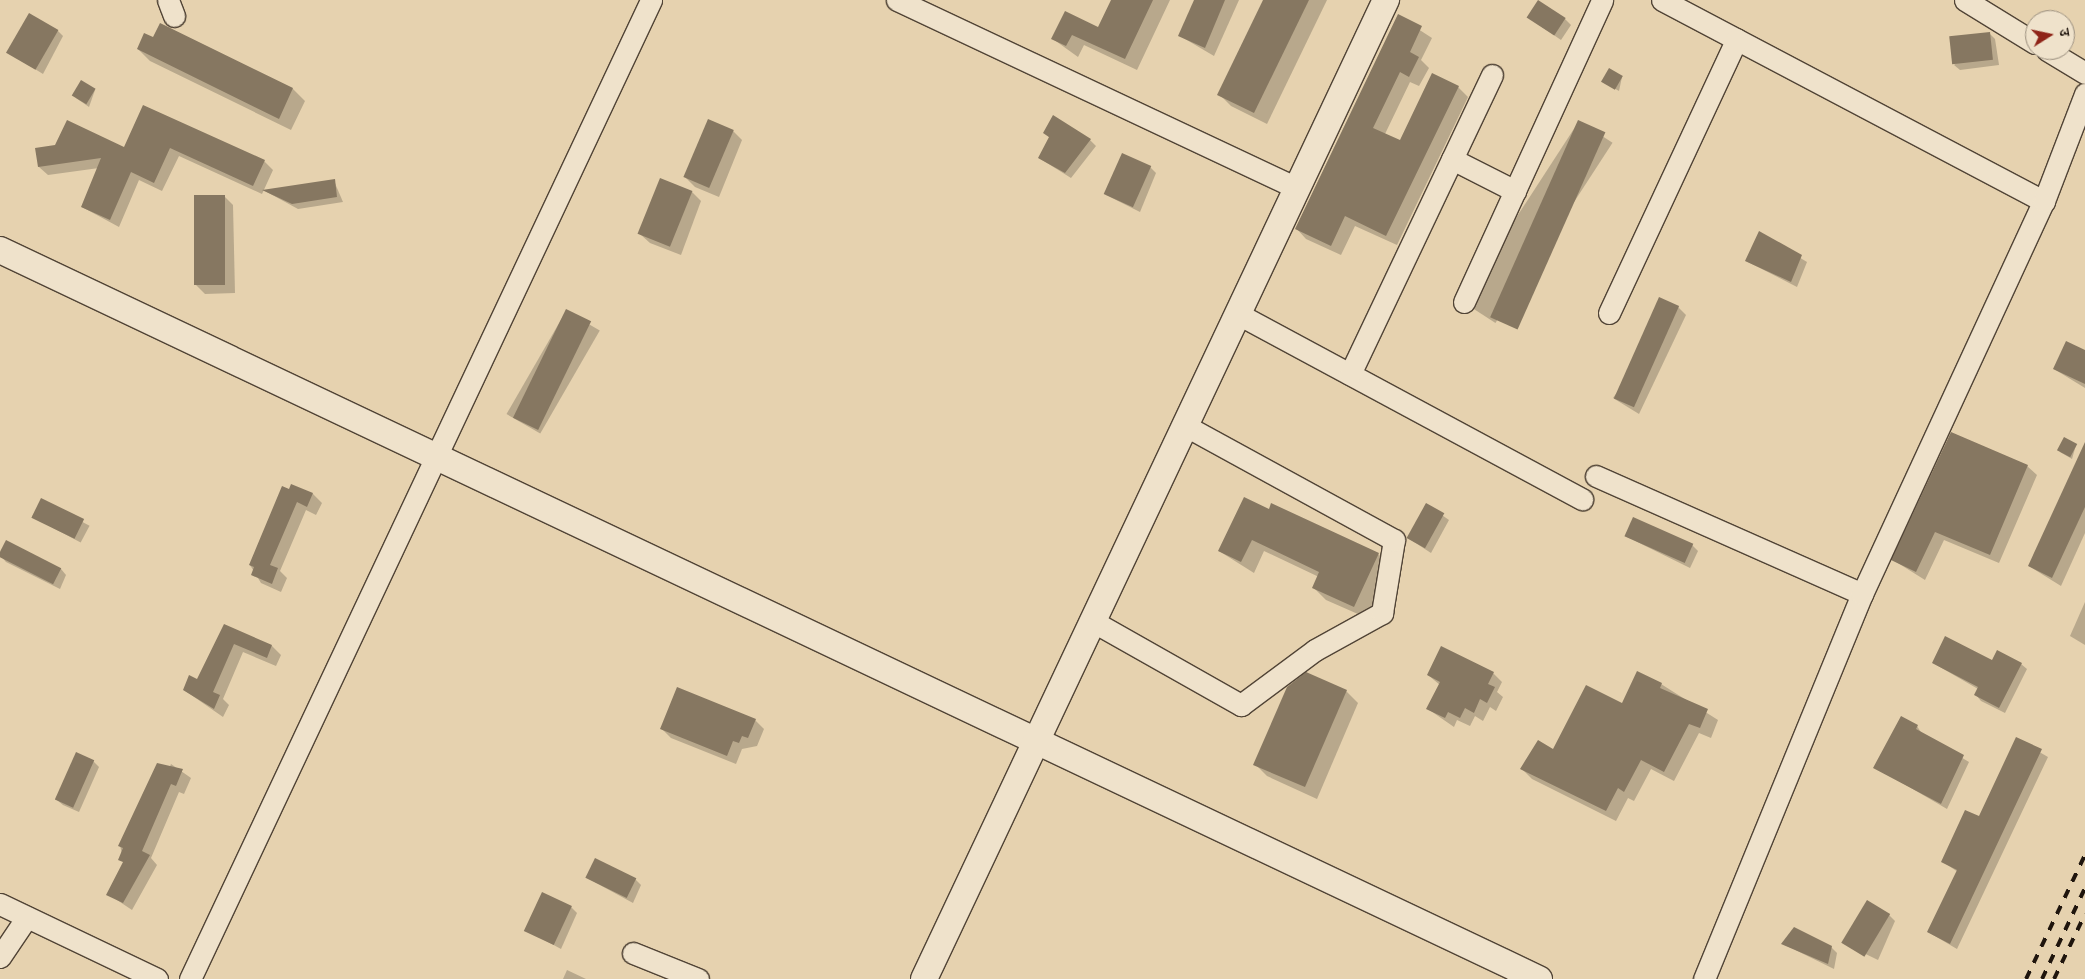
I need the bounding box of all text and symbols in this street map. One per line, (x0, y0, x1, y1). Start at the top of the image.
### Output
north arrow (2025, 10, 2075, 60)
text: उ (2055, 27, 2073, 37)

